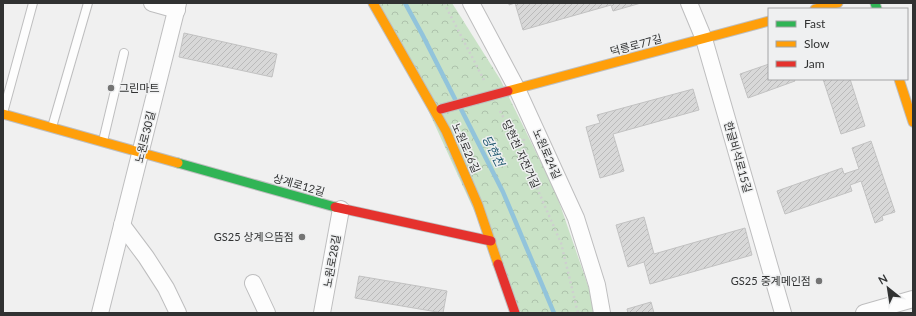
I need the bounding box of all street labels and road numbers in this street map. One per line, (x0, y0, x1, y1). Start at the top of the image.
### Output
street label: 덕릉로77길 (608, 31, 663, 58)
street label: 노원로30길 (132, 109, 157, 164)
street label: 당현천 자전거길 (500, 118, 543, 190)
street label: 한글비석로15길 (722, 120, 755, 194)
street label: 노원로26길 (450, 121, 483, 175)
street label: 노원로24길 (531, 127, 564, 181)
street label: 상계로12길 (272, 171, 327, 198)
street label: 노원로28길 (320, 234, 343, 288)

